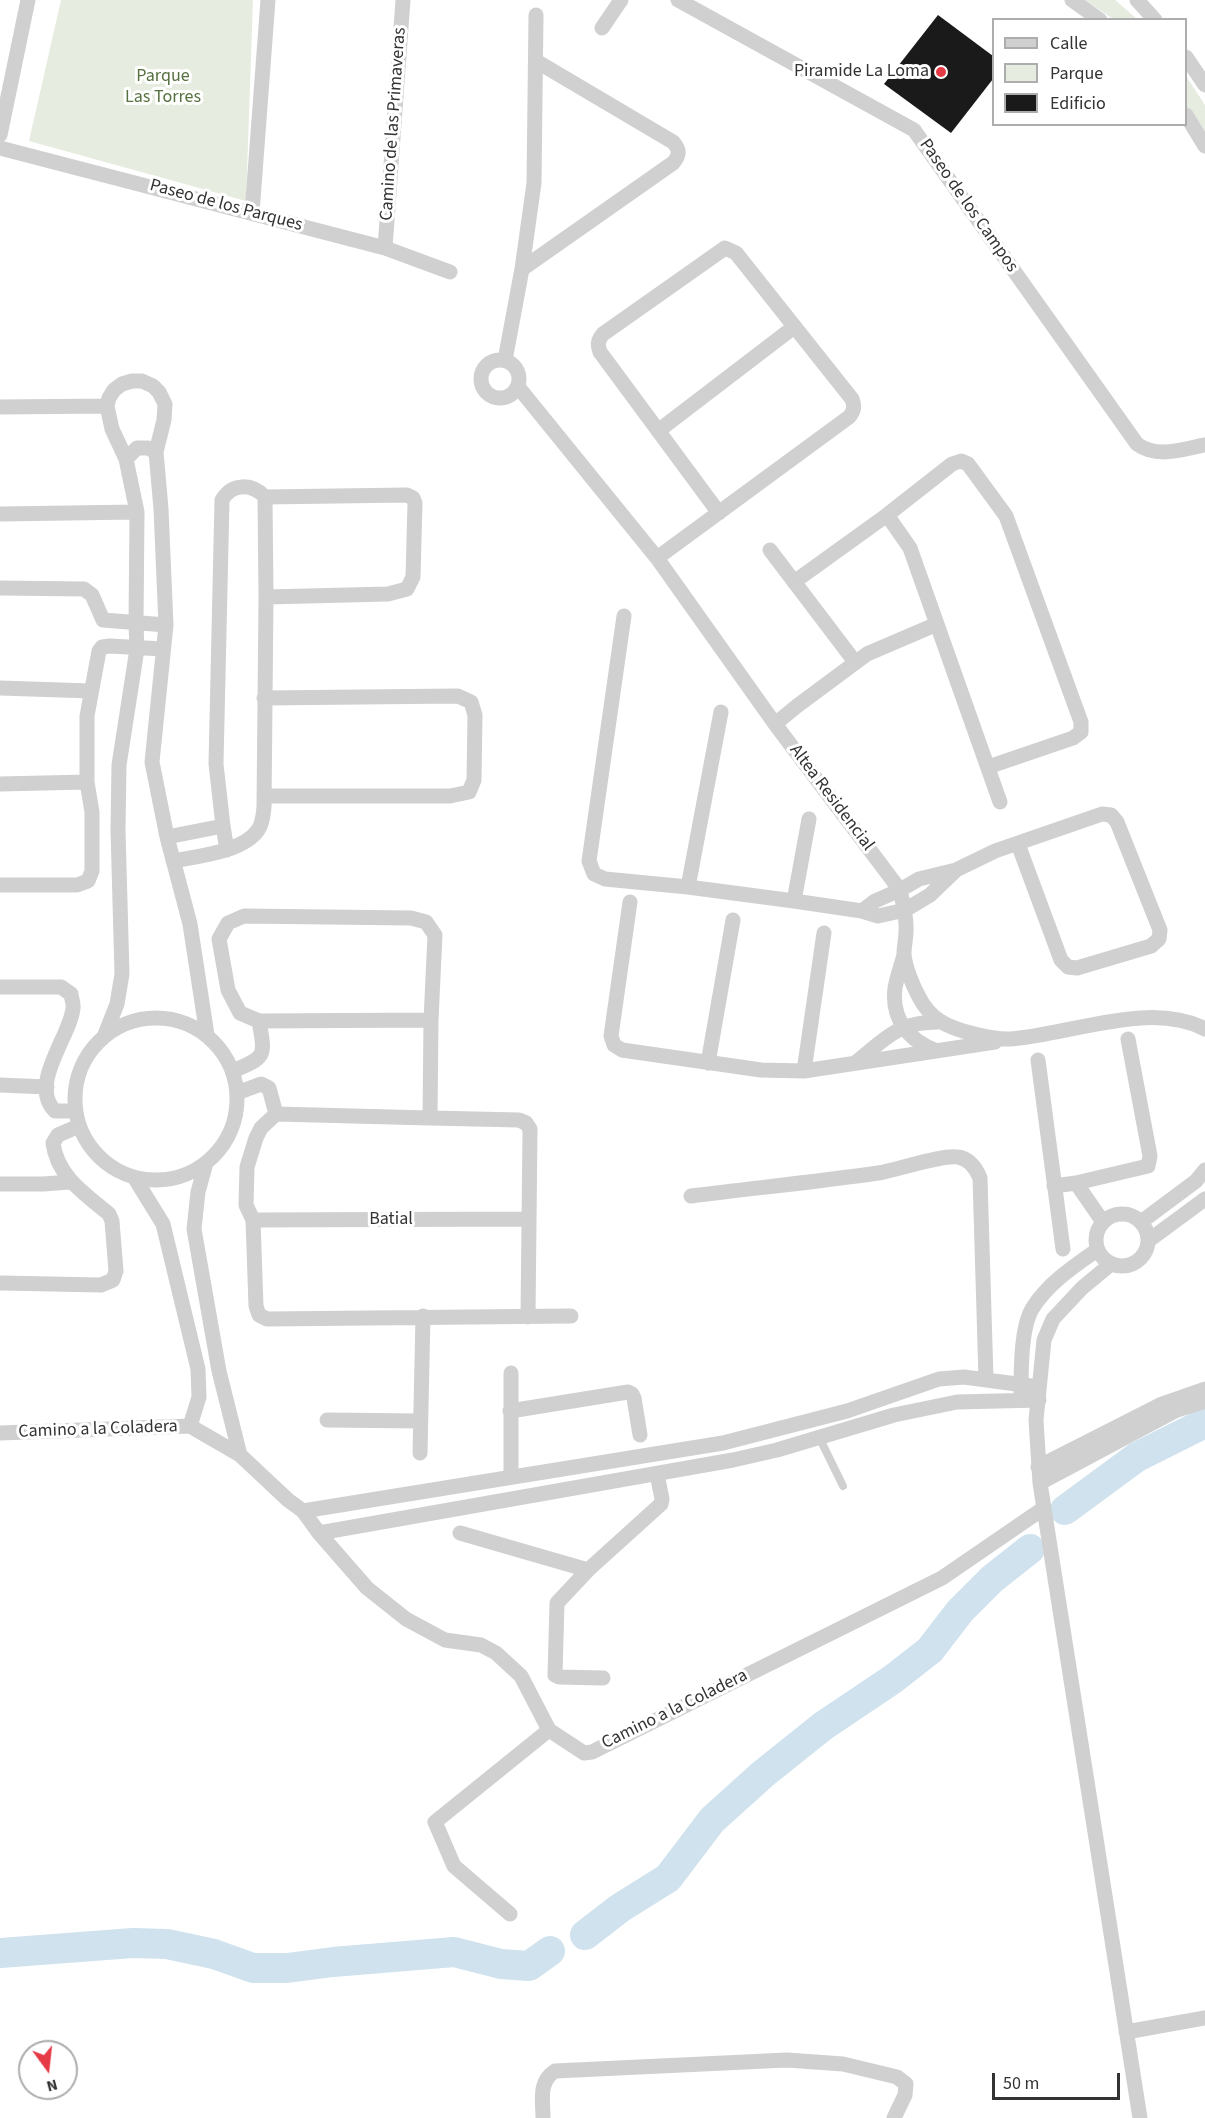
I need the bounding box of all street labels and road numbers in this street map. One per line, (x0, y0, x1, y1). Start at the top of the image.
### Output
street label: Camino de las Primaveras (376, 27, 412, 221)
street label: Paseo de los Campos (914, 135, 1022, 277)
street label: Paseo de los Parques (147, 175, 305, 237)
street label: Altea Residencial (784, 741, 878, 855)
street label: Batial (369, 1209, 413, 1231)
street label: Camino a la Coladera (18, 1416, 178, 1444)
street label: Camino a la Coladera (599, 1665, 751, 1755)

